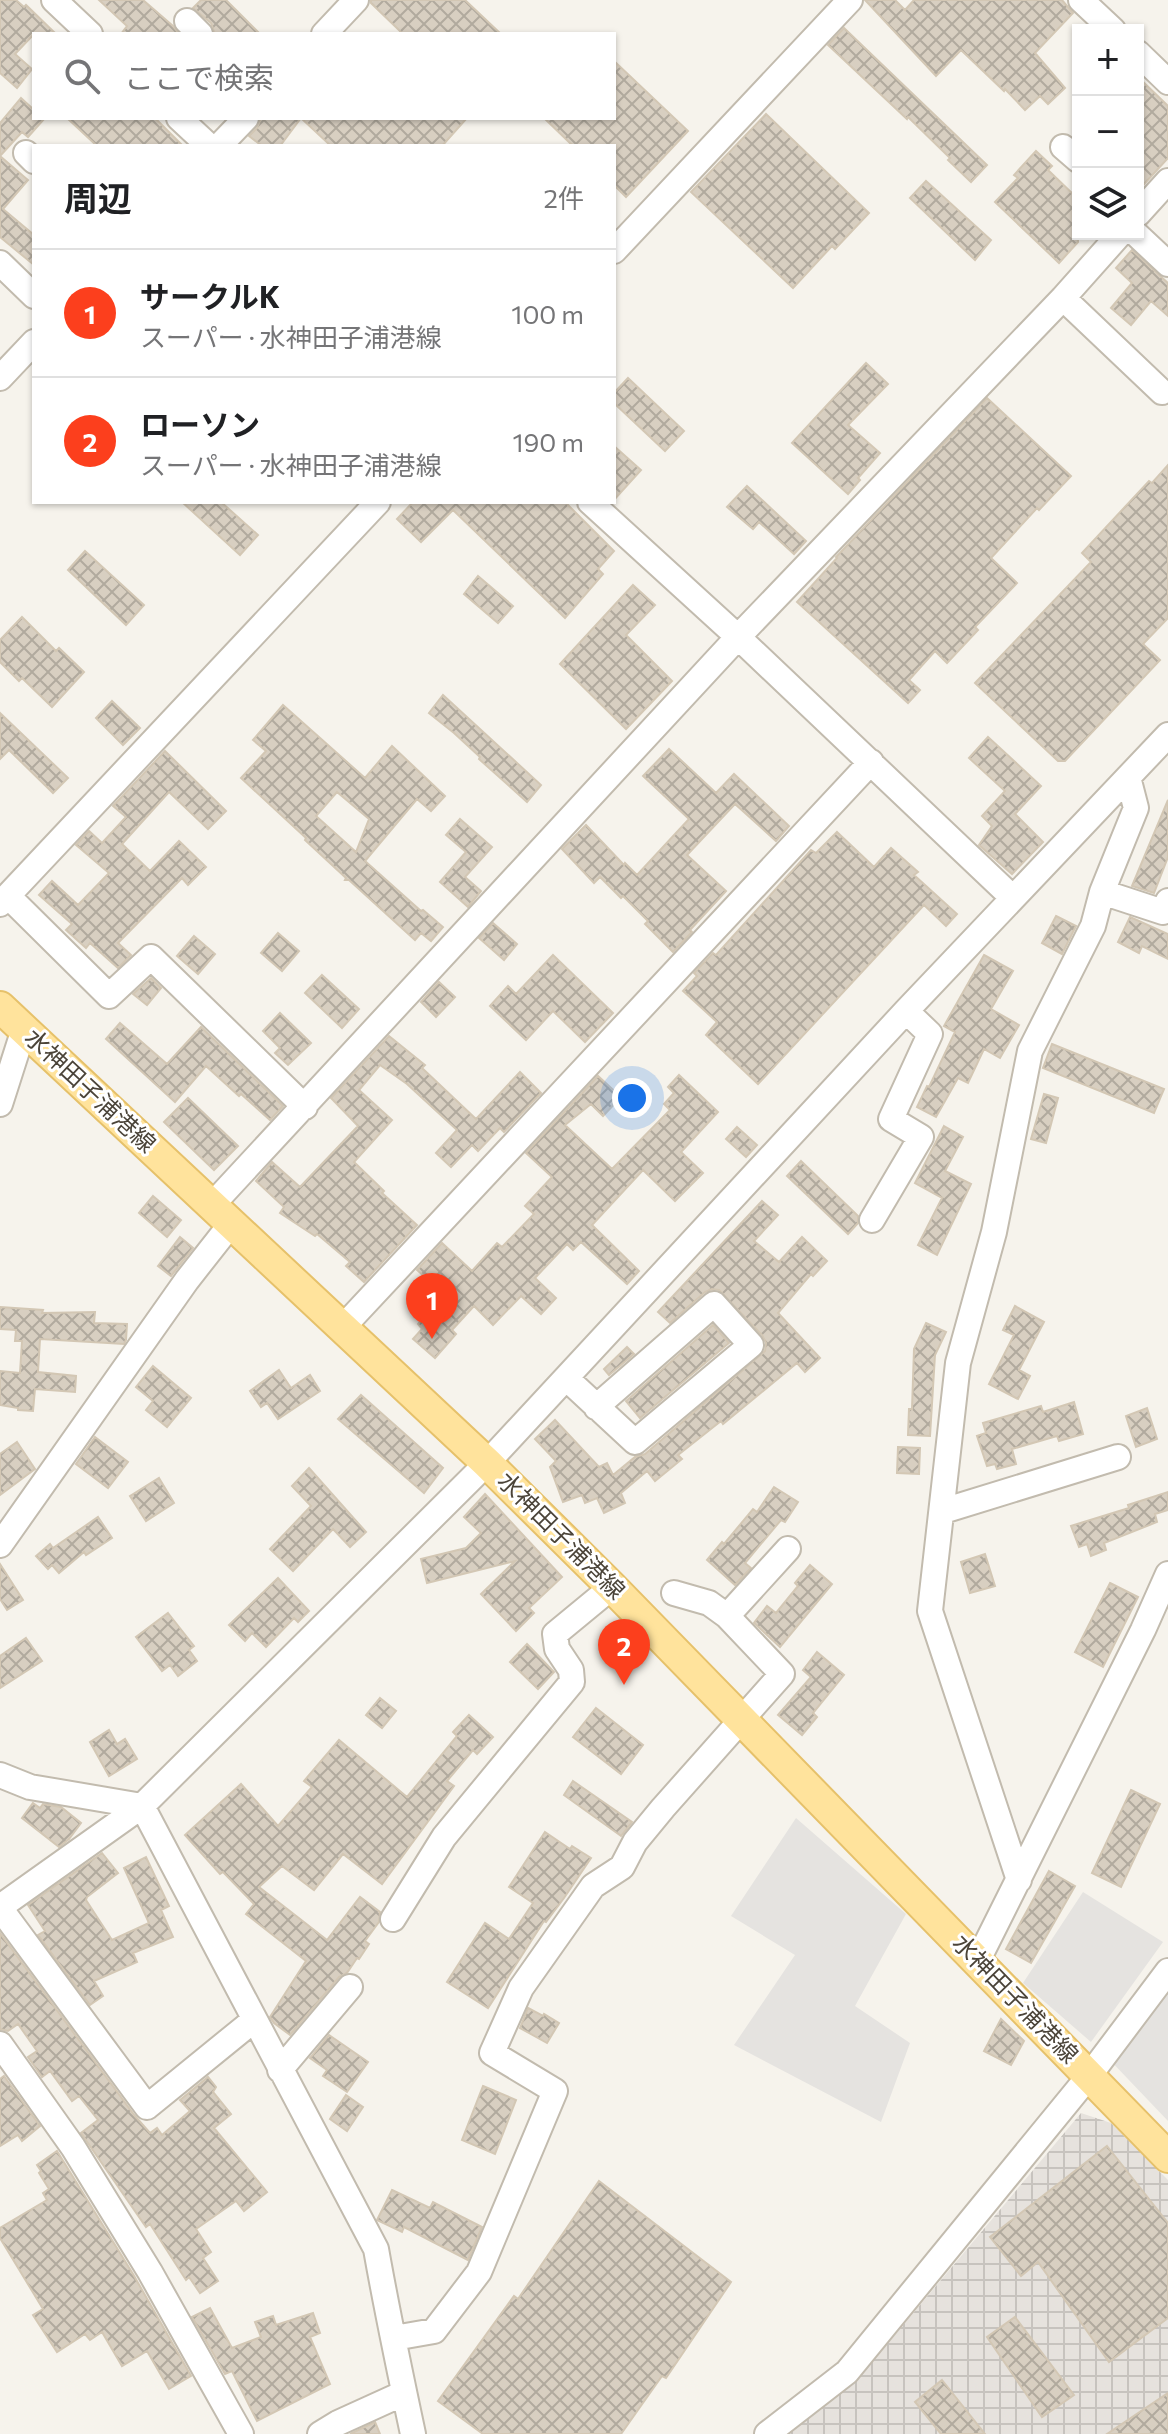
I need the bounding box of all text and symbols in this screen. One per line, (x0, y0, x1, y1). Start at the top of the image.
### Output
map controls (1072, 24, 1144, 240)
button: + (1072, 24, 1144, 96)
search box (32, 32, 616, 120)
icon: search (60, 54, 104, 98)
text: ここで検索 (124, 58, 274, 95)
button: − (1072, 96, 1144, 168)
button: layers (1072, 168, 1144, 240)
text: 周辺 (64, 176, 132, 218)
text: 2件 (544, 182, 584, 213)
text: サークルK (140, 277, 280, 314)
text: 1 (84, 298, 96, 329)
text: 100 m (511, 298, 584, 329)
text: スーパー · 水神田子浦港線 (140, 321, 442, 352)
text: ローソン (140, 405, 260, 442)
text: 2 (83, 426, 97, 457)
text: 190 m (512, 426, 584, 457)
text: スーパー · 水神田子浦港線 (140, 449, 442, 480)
street label: 水神田子浦港線 (20, 1022, 162, 1158)
your location (612, 1078, 652, 1118)
pin: 1 (406, 1273, 458, 1339)
street label: 水神田子浦港線 (492, 1465, 632, 1605)
pin: 2 (598, 1619, 650, 1685)
street label: 水神田子浦港線 (947, 1927, 1085, 2068)

